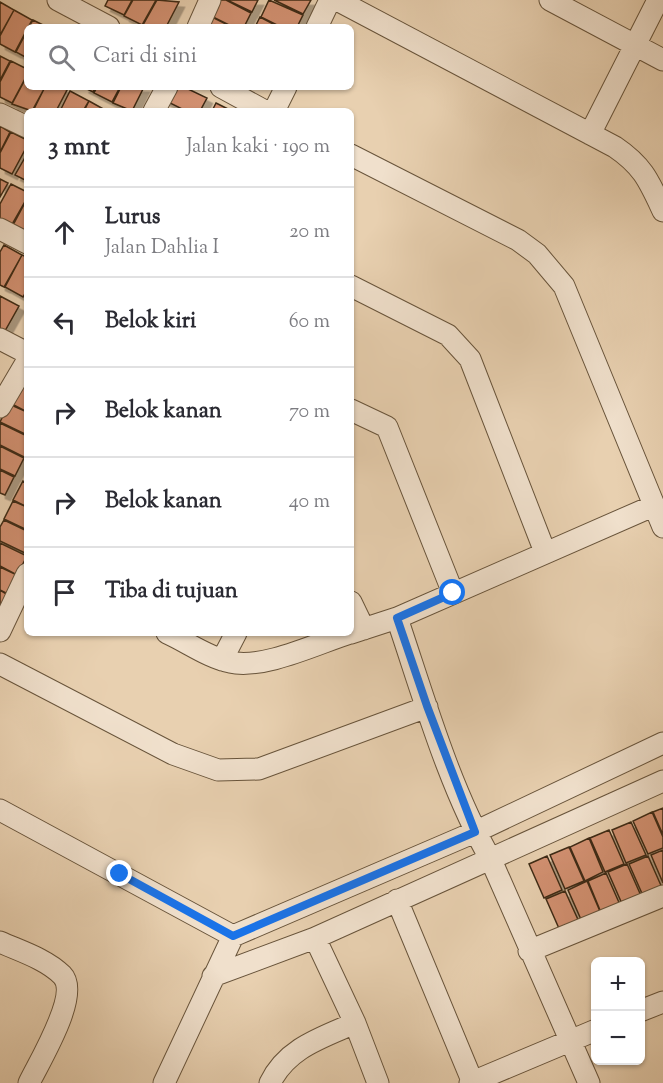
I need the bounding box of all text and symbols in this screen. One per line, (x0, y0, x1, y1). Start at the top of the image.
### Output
search box (24, 24, 354, 90)
icon: search (45, 41, 78, 74)
text: Cari di sini (93, 41, 197, 73)
text: 3 mnt (48, 129, 110, 166)
text: Jalan kaki · 190 m (186, 133, 330, 162)
text: Lurus (105, 202, 161, 234)
icon: ahead (48, 216, 81, 249)
text: 20 m (289, 218, 330, 247)
text: Jalan Dahlia I (105, 234, 219, 263)
icon: left (48, 306, 81, 339)
text: Belok kiri (105, 306, 196, 338)
text: 60 m (289, 308, 330, 337)
icon: right (48, 396, 81, 429)
text: Belok kanan (105, 396, 222, 428)
text: 70 m (289, 398, 330, 427)
icon: right (48, 486, 81, 519)
text: Belok kanan (105, 486, 222, 518)
text: 40 m (289, 488, 330, 517)
icon: arrive (48, 576, 81, 609)
text: Tiba di tujuan (105, 576, 238, 608)
route start (439, 579, 465, 605)
route end (106, 860, 132, 886)
map controls (591, 957, 645, 1065)
button: + (591, 957, 645, 1011)
button: − (591, 1011, 645, 1065)

